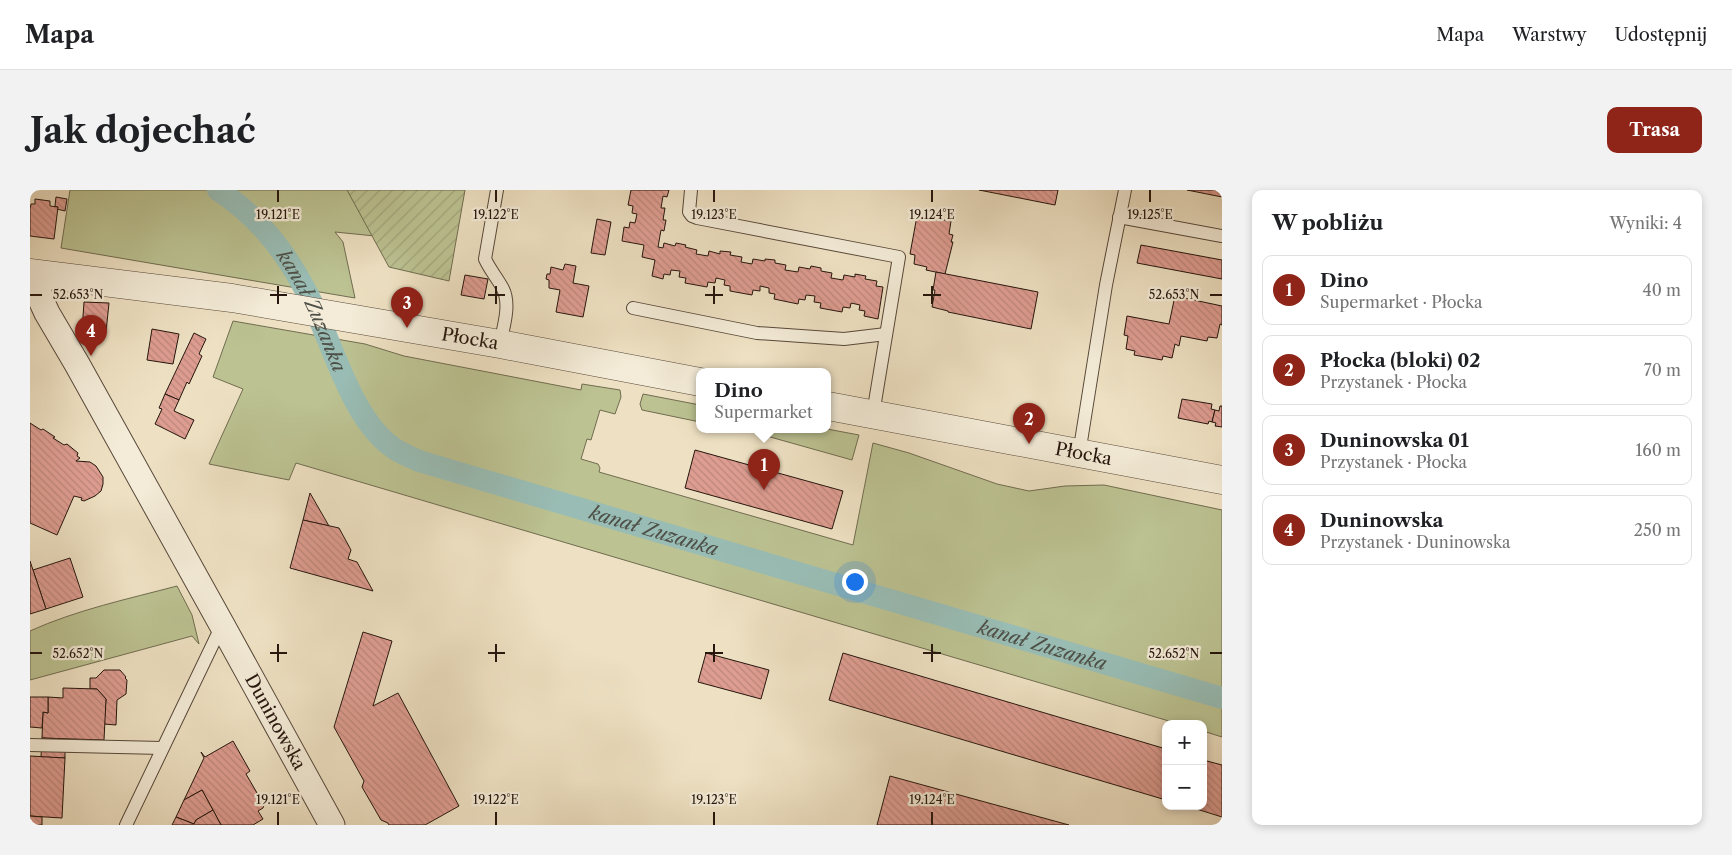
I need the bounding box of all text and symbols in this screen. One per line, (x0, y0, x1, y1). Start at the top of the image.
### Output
text: Mapa (25, 20, 94, 49)
text: Mapa (1436, 24, 1484, 46)
text: Warstwy (1512, 24, 1586, 46)
text: Udostępnij (1614, 24, 1707, 46)
button: Trasa (1607, 107, 1702, 153)
text: Jak dojechać (30, 109, 256, 152)
text: 19.121°E (256, 207, 300, 222)
text: 19.122°E (473, 207, 519, 222)
text: 19.123°E (691, 207, 737, 222)
text: 19.124°E (909, 207, 955, 222)
text: 19.125°E (1127, 207, 1173, 222)
text: W pobliżu (1272, 210, 1383, 235)
text: Wyniki: 4 (1609, 213, 1682, 233)
water label: kanał Zuzanka (272, 245, 351, 376)
text: Dino (1320, 269, 1368, 292)
text: 1 (1285, 280, 1293, 300)
text: 40 m (1642, 280, 1681, 300)
text: 52.653°N (53, 287, 103, 302)
pin: 3 (391, 287, 423, 328)
text: 52.653°N (1149, 287, 1199, 302)
text: Supermarket · Płocka (1320, 292, 1482, 312)
pin: 4 (75, 315, 107, 356)
street label: Płocka (440, 323, 501, 355)
text: Płocka (bloki) 02 (1320, 349, 1481, 372)
text: 2 (1284, 360, 1294, 380)
text: 70 m (1644, 360, 1681, 380)
popup (696, 368, 831, 433)
text: Przystanek · Płocka (1320, 372, 1467, 392)
text: Dino (714, 379, 763, 402)
text: Supermarket (714, 402, 813, 422)
pin: 2 (1013, 403, 1045, 444)
text: Duninowska 01 (1320, 429, 1469, 452)
street label: Płocka (1053, 438, 1114, 470)
text: 3 (1284, 440, 1294, 460)
text: 160 m (1636, 440, 1681, 460)
pin: 1 (748, 449, 780, 490)
text: Przystanek · Płocka (1320, 452, 1467, 472)
water label: kanał Zuzanka (586, 500, 722, 560)
text: Duninowska (1320, 509, 1444, 532)
text: 4 (1284, 520, 1294, 540)
text: 250 m (1634, 520, 1681, 540)
text: Przystanek · Duninowska (1320, 532, 1510, 552)
your location (842, 569, 868, 595)
water label: kanał Zuzanka (975, 615, 1110, 675)
text: 52.652°N (53, 646, 104, 661)
text: 52.652°N (1149, 646, 1200, 661)
street label: Duninowska (240, 670, 311, 774)
map controls (1162, 720, 1207, 810)
button: + (1162, 720, 1207, 765)
button: − (1162, 765, 1207, 810)
text: 19.121°E (256, 792, 300, 807)
text: 19.122°E (473, 792, 519, 807)
text: 19.123°E (691, 792, 737, 807)
text: 19.124°E (909, 792, 955, 807)

